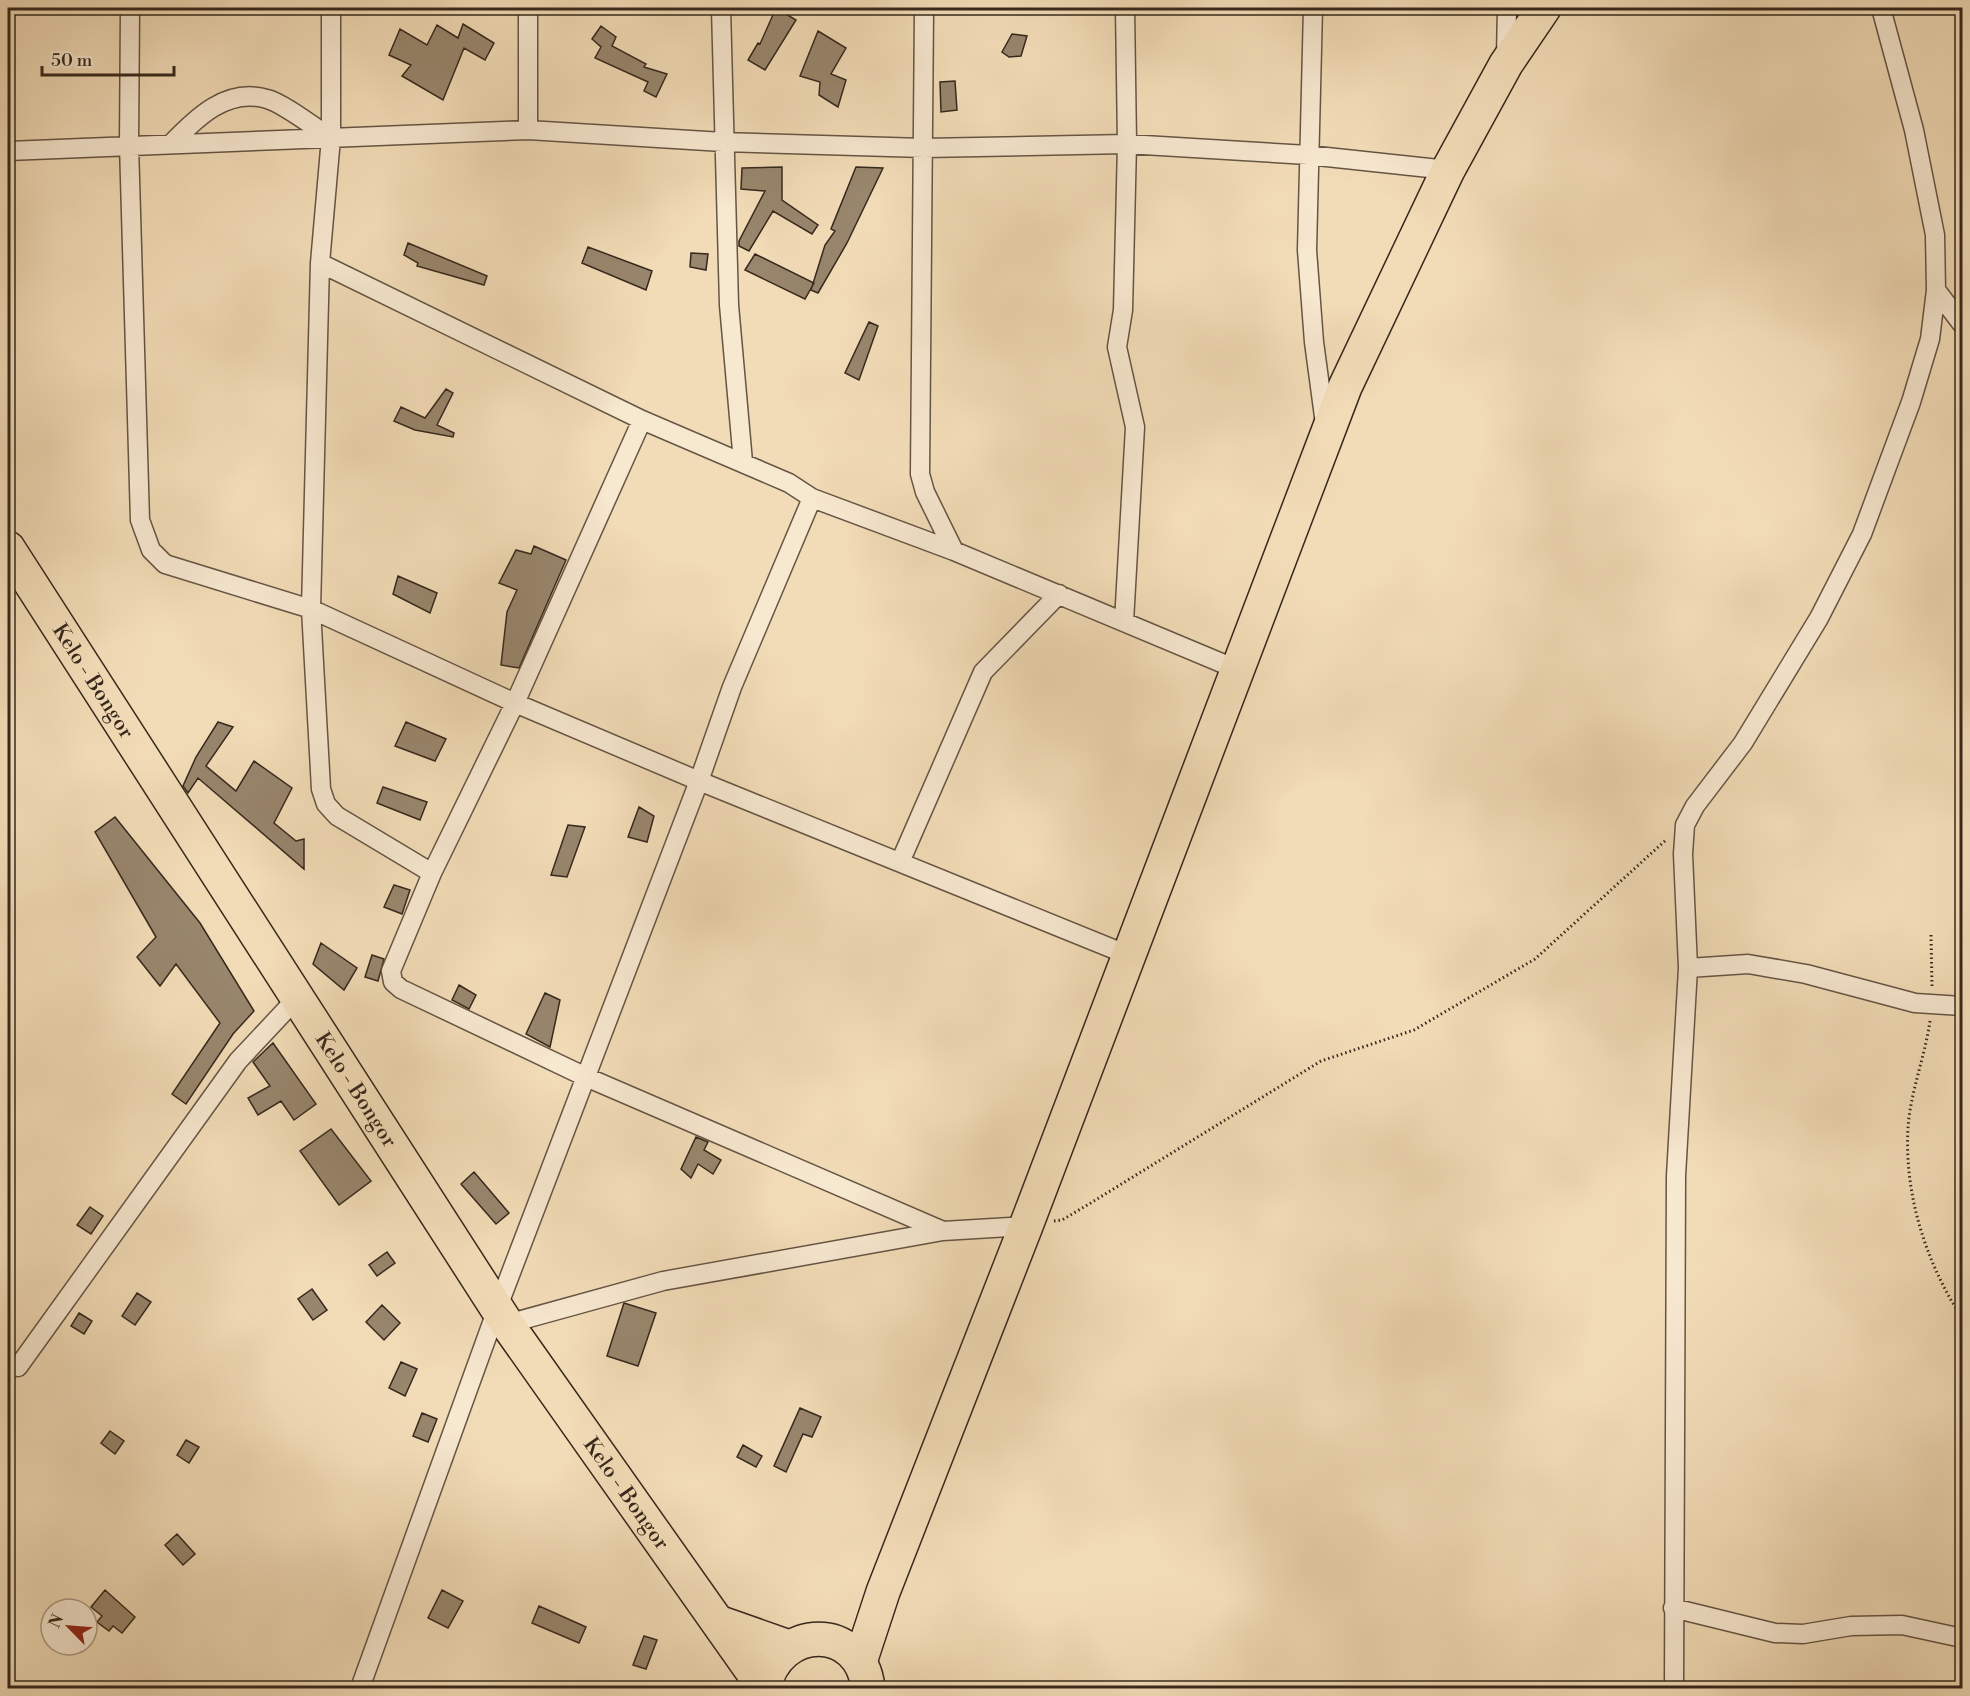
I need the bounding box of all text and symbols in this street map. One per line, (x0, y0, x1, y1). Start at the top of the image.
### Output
scale bar (42, 39, 174, 77)
text: 50 m (51, 49, 93, 72)
street label: Kelo - Bongor (46, 619, 139, 744)
street label: Kelo - Bongor (309, 1028, 402, 1153)
street label: Kelo - Bongor (577, 1433, 674, 1555)
north arrow (39, 1597, 99, 1657)
text: N (45, 1611, 68, 1631)

